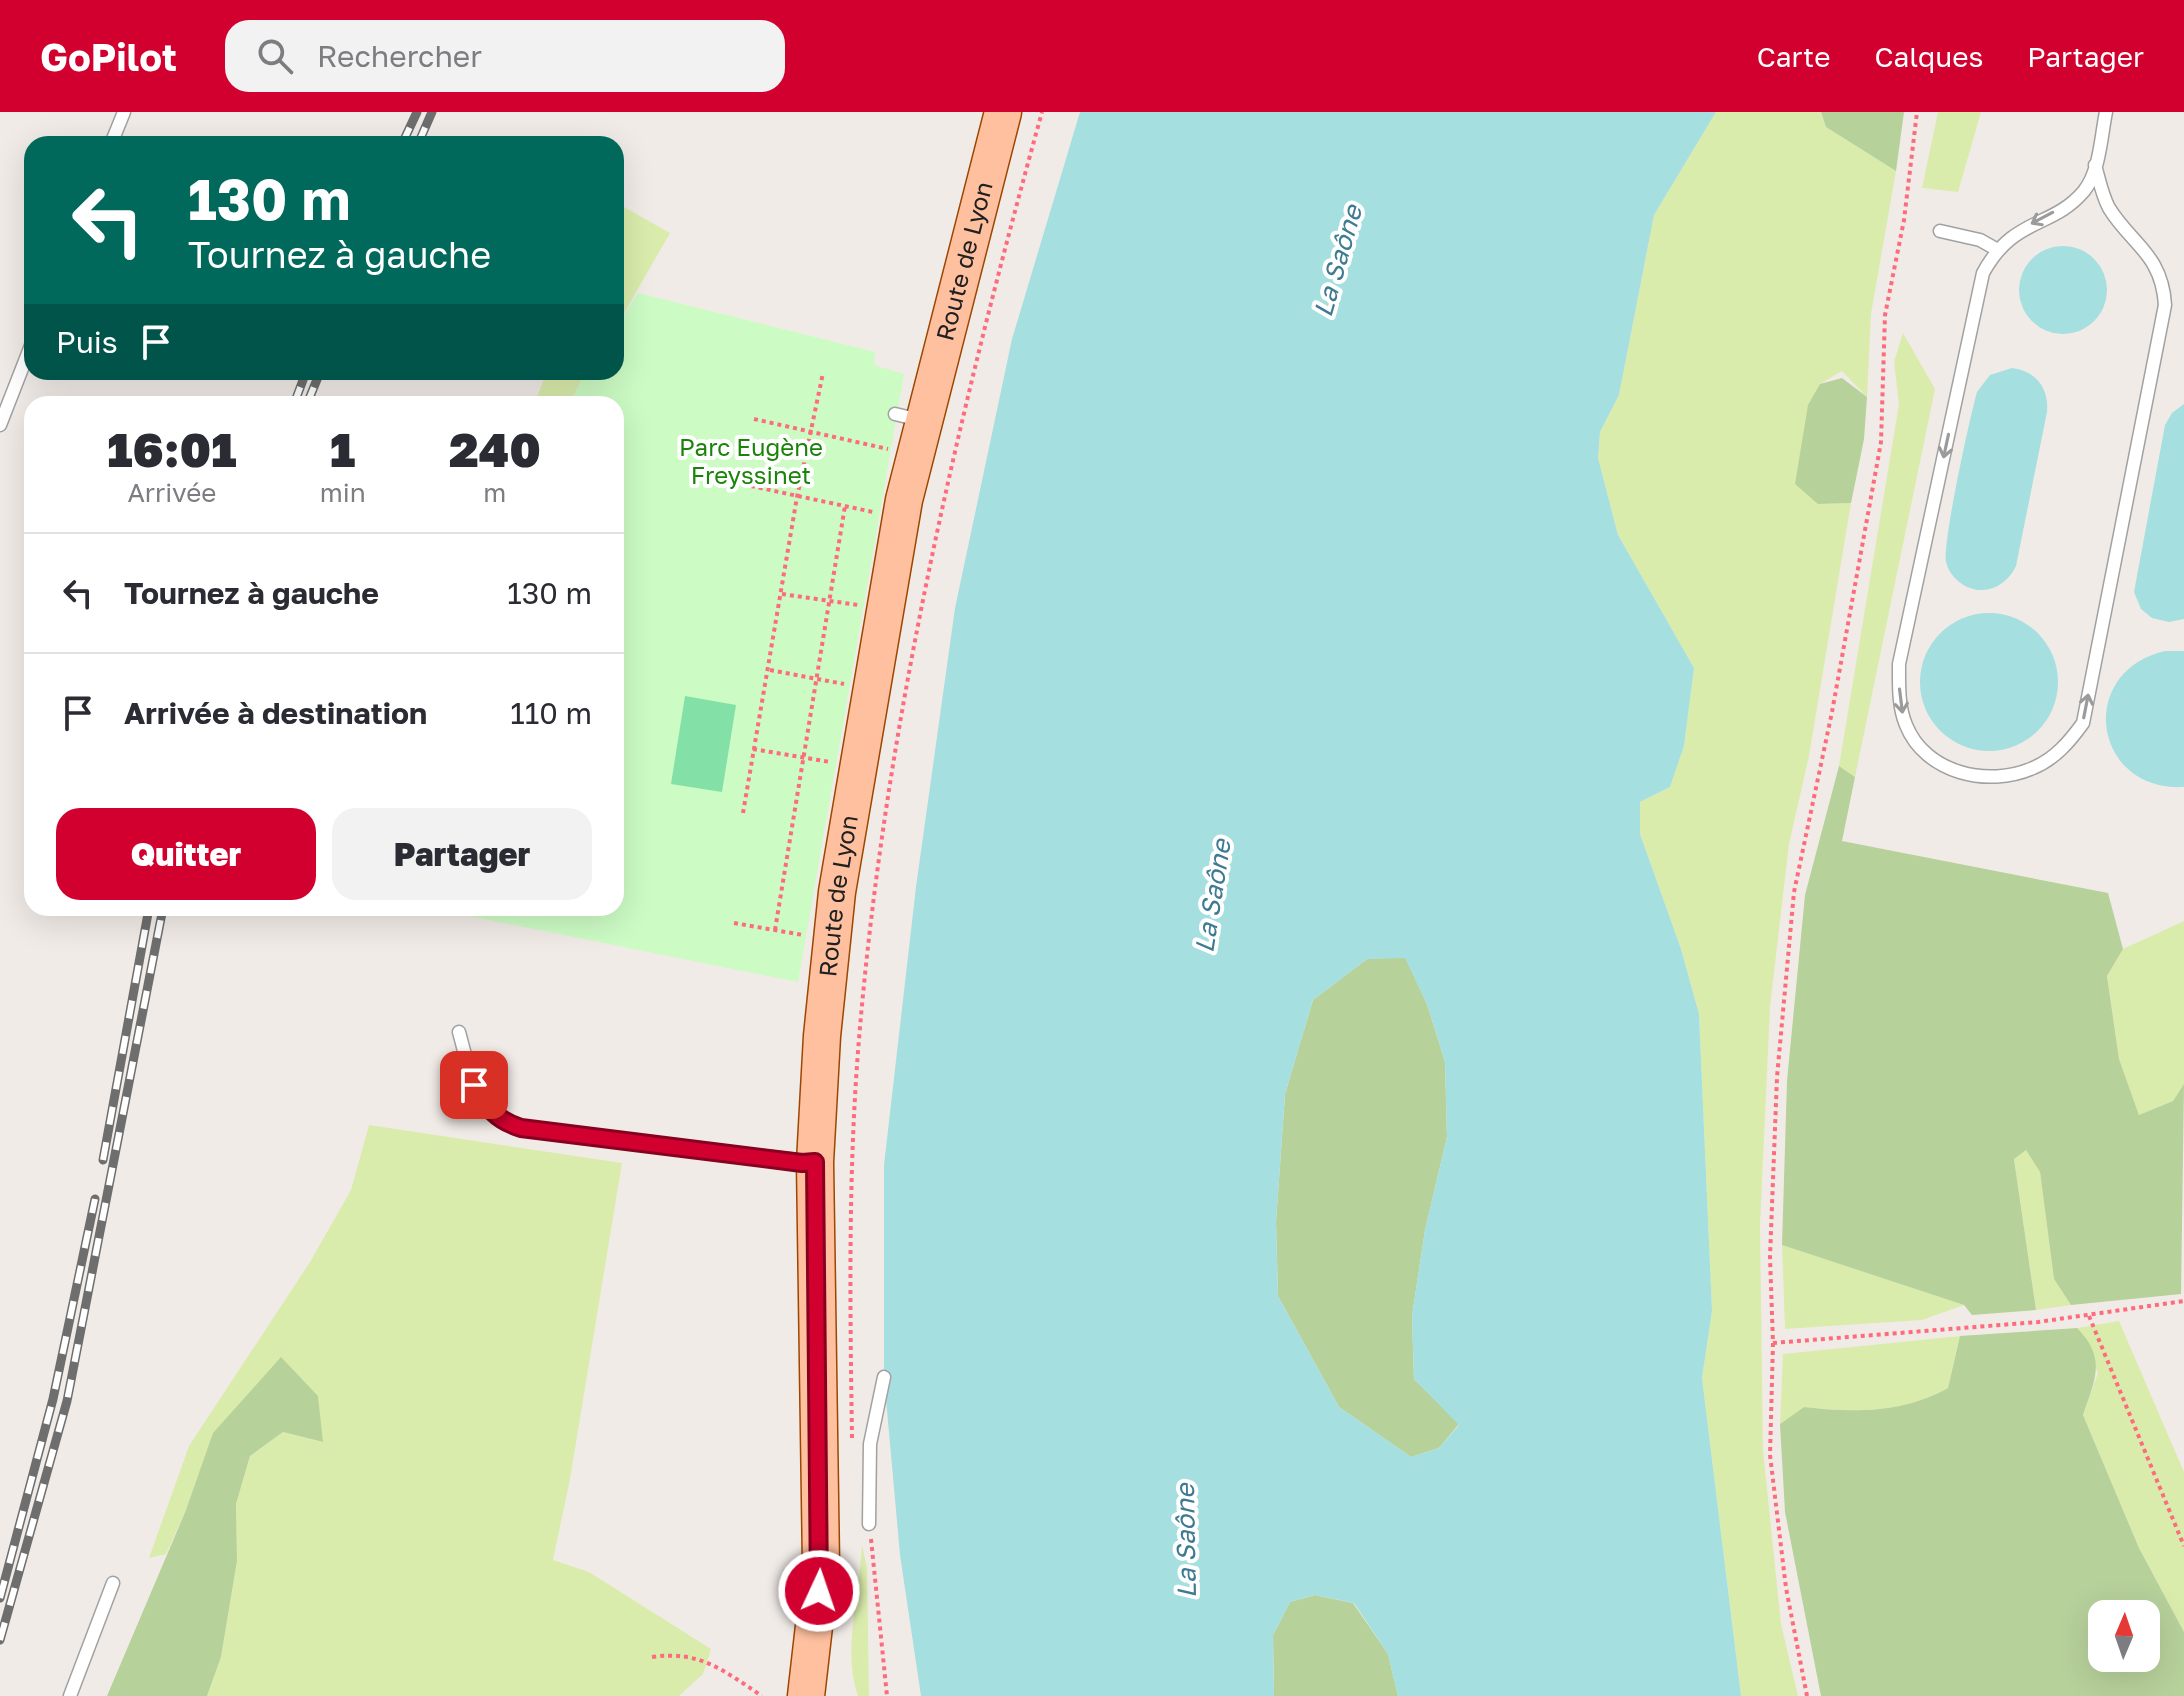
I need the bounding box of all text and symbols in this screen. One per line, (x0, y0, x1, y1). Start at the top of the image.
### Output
search box (225, 20, 785, 92)
text: GoPilot (40, 34, 177, 79)
icon: search (253, 34, 297, 78)
text: Rechercher (317, 38, 482, 74)
text: Carte (1757, 40, 1830, 73)
text: Calques (1874, 40, 1983, 73)
text: Partager (2027, 40, 2144, 73)
text: 130 m (188, 165, 350, 232)
icon: left (56, 168, 160, 272)
street label: Route de Lyon (929, 178, 998, 343)
water label: La Saône (1307, 200, 1369, 320)
one-way arrow (2031, 211, 2054, 227)
text: Tournez à gauche (188, 233, 491, 276)
icon: arrive (134, 320, 178, 364)
text: Puis (56, 324, 118, 360)
text: 16:01 (107, 420, 237, 478)
text: 1 (330, 420, 355, 478)
text: 240 (449, 420, 541, 478)
park label: Parc Eugène Freyssinet (679, 432, 823, 489)
one-way arrow (1938, 433, 1953, 459)
text: Arrivée (127, 477, 216, 508)
text: min (320, 477, 366, 508)
text: m (483, 477, 506, 508)
icon: left (56, 571, 100, 615)
text: Tournez à gauche (124, 575, 379, 611)
text: 130 m (507, 575, 592, 611)
one-way arrow (1894, 687, 1909, 714)
icon: arrive (56, 691, 100, 735)
one-way arrow (2080, 693, 2095, 719)
text: Arrivée à destination (124, 695, 427, 731)
text: 110 m (510, 695, 592, 731)
button: Quitter (56, 808, 316, 900)
button: Partager (332, 808, 592, 900)
street label: Route de Lyon (812, 813, 863, 978)
water label: La Saône (1188, 835, 1237, 955)
pin (440, 1051, 508, 1119)
icon: arrive (452, 1063, 496, 1107)
water label: La Saône (1169, 1482, 1202, 1598)
position arrow (777, 1549, 861, 1633)
north arrow (2088, 1600, 2160, 1672)
map controls (2088, 1600, 2160, 1672)

